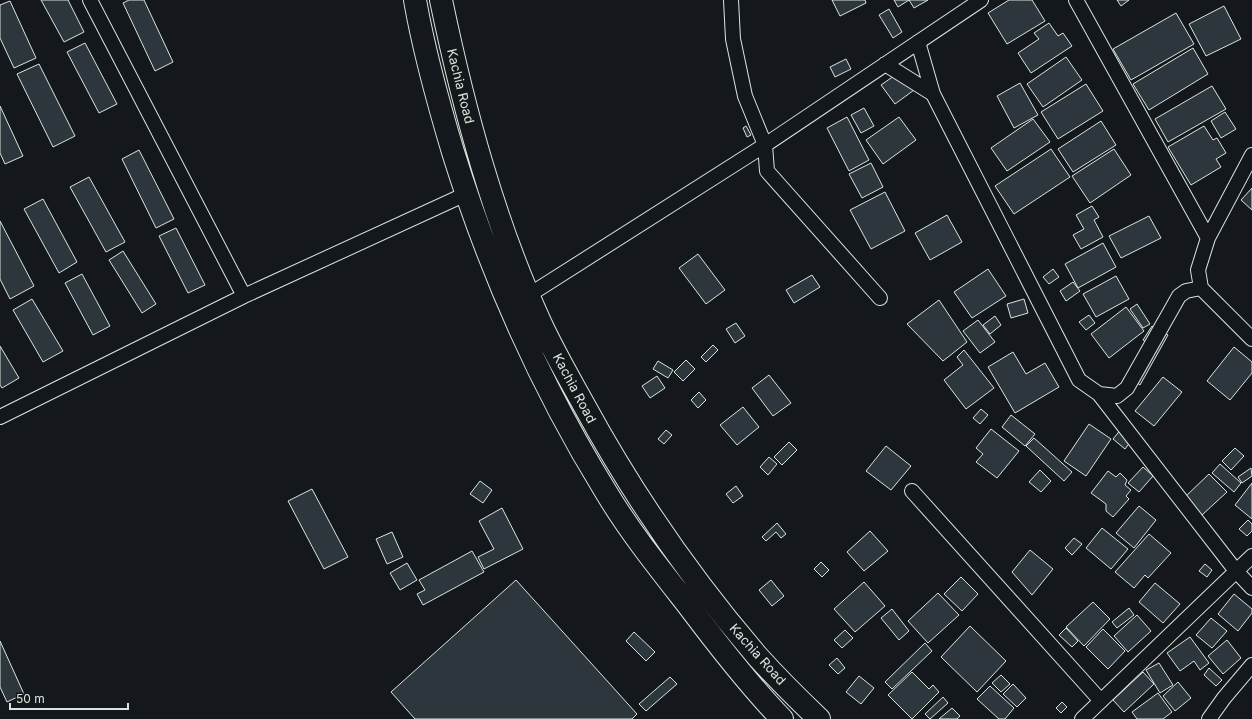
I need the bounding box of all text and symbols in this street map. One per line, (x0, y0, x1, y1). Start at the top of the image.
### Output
street label: Kachia Road (444, 47, 478, 125)
street label: Kachia Road (550, 350, 600, 426)
street label: Kachia Road (726, 620, 790, 688)
scale bar (10, 685, 128, 711)
text: 50 m (16, 691, 45, 706)

